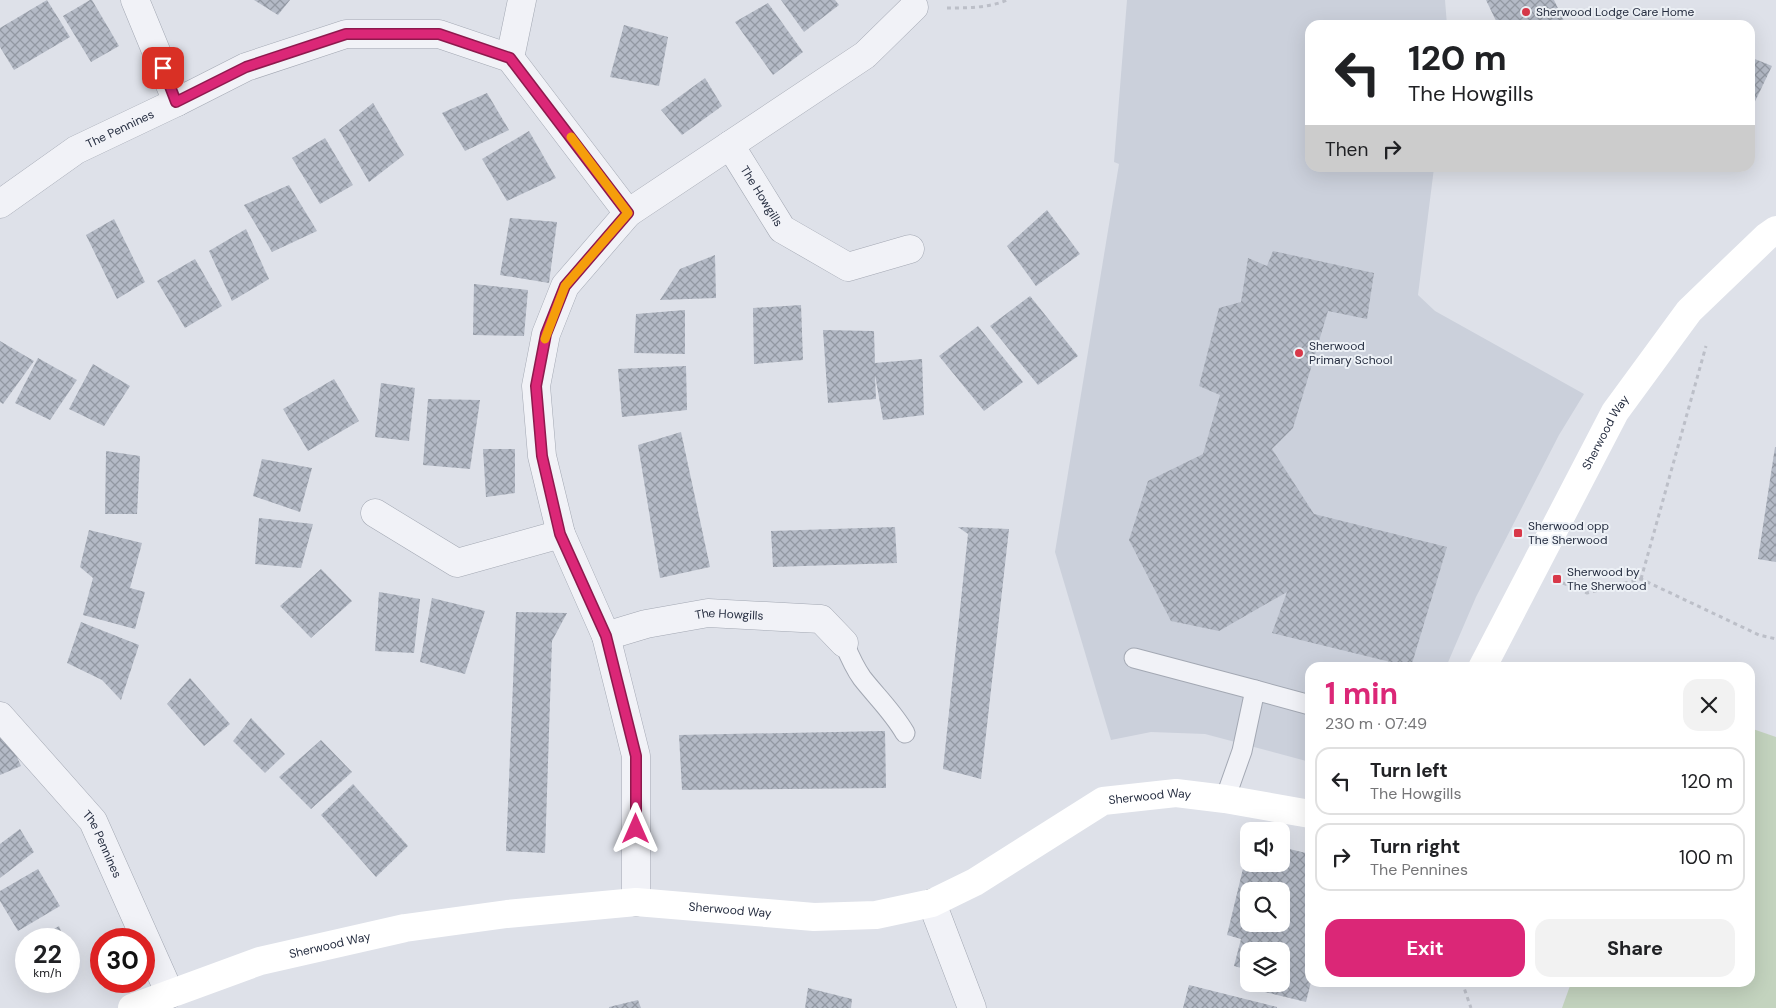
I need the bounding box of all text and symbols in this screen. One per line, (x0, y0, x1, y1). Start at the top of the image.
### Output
place label: Sherwood Lodge Care Home (1536, 4, 1695, 20)
marker: Sherwood Lodge Care Home (1520, 6, 1532, 18)
text: 120 m (1408, 35, 1507, 81)
icon: left (1325, 40, 1390, 105)
pin (142, 47, 184, 89)
icon: arrive (149, 54, 177, 82)
text: The Howgills (1408, 79, 1534, 108)
street label: The Pennines (83, 106, 157, 152)
icon: right (1378, 135, 1406, 163)
text: Then (1325, 137, 1368, 162)
street label: The Howgills (737, 163, 786, 229)
place label: Sherwood Primary School (1309, 338, 1392, 368)
marker: Sherwood Primary School (1293, 347, 1305, 359)
street label: Sherwood Way (1578, 392, 1633, 473)
place label: Sherwood opp The Sherwood (1528, 518, 1609, 548)
marker: Sherwood opp The Sherwood (1512, 527, 1524, 539)
place label: Sherwood by The Sherwood (1567, 564, 1646, 594)
marker: Sherwood by The Sherwood (1551, 573, 1563, 585)
street label: The Howgills (694, 605, 764, 624)
text: 1 min (1325, 674, 1398, 713)
button: close (1683, 679, 1735, 731)
text: 230 m · 07:49 (1325, 713, 1427, 734)
text: Turn left (1370, 758, 1448, 783)
icon: left (1327, 767, 1355, 795)
text: 120 m (1681, 769, 1733, 794)
text: The Howgills (1370, 783, 1461, 804)
street label: Sherwood Way (1108, 785, 1192, 808)
position arrow (609, 802, 661, 854)
street label: The Pennines (79, 807, 125, 880)
map controls (1240, 822, 1290, 992)
button: sound (1240, 822, 1290, 872)
text: Turn right (1370, 834, 1460, 859)
icon: right (1327, 843, 1355, 871)
text: 100 m (1679, 845, 1733, 870)
text: The Pennines (1370, 859, 1468, 880)
button: search (1240, 882, 1290, 932)
street label: Sherwood Way (688, 898, 773, 921)
button: Exit (1325, 919, 1525, 977)
button: Share (1535, 919, 1735, 977)
speed limit sign: 30 (90, 928, 155, 993)
street label: Sherwood Way (288, 928, 372, 962)
text: 22 (33, 938, 62, 971)
button: layers (1240, 942, 1290, 992)
text: km/h (33, 965, 62, 981)

